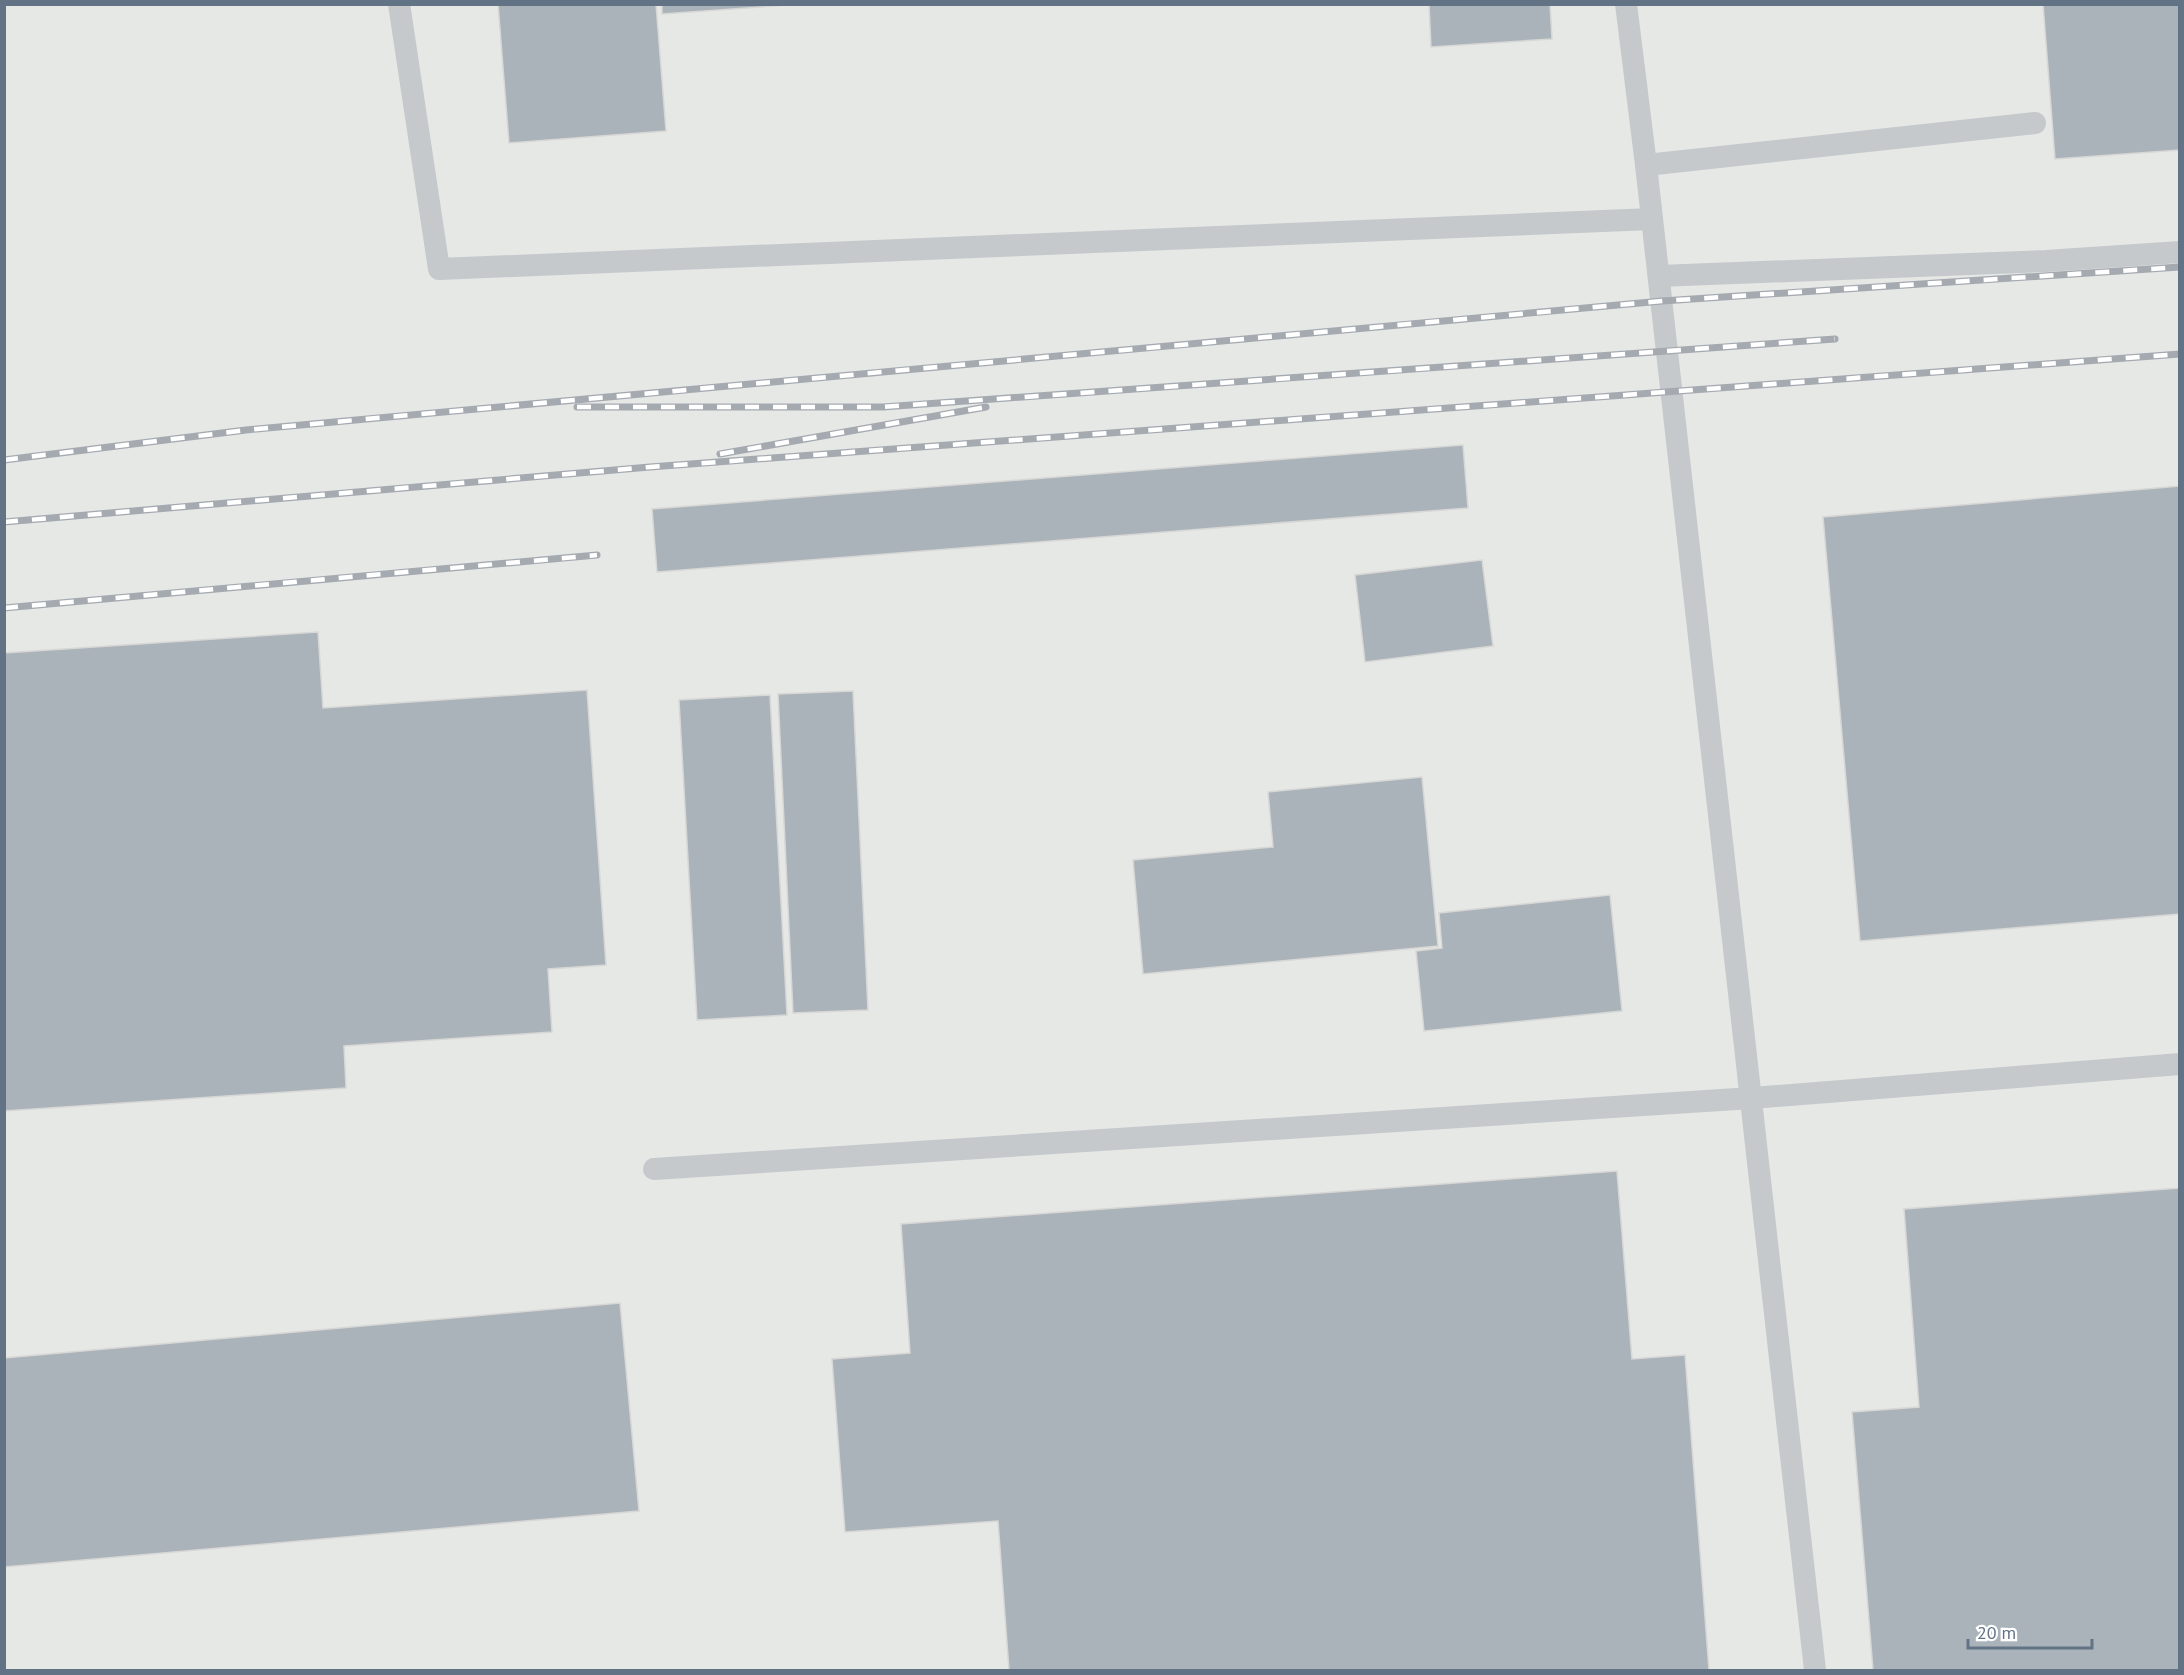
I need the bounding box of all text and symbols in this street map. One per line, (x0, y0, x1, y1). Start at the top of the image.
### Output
scale bar (1968, 1612, 2092, 1650)
text: 20 m (1977, 1621, 2016, 1644)

